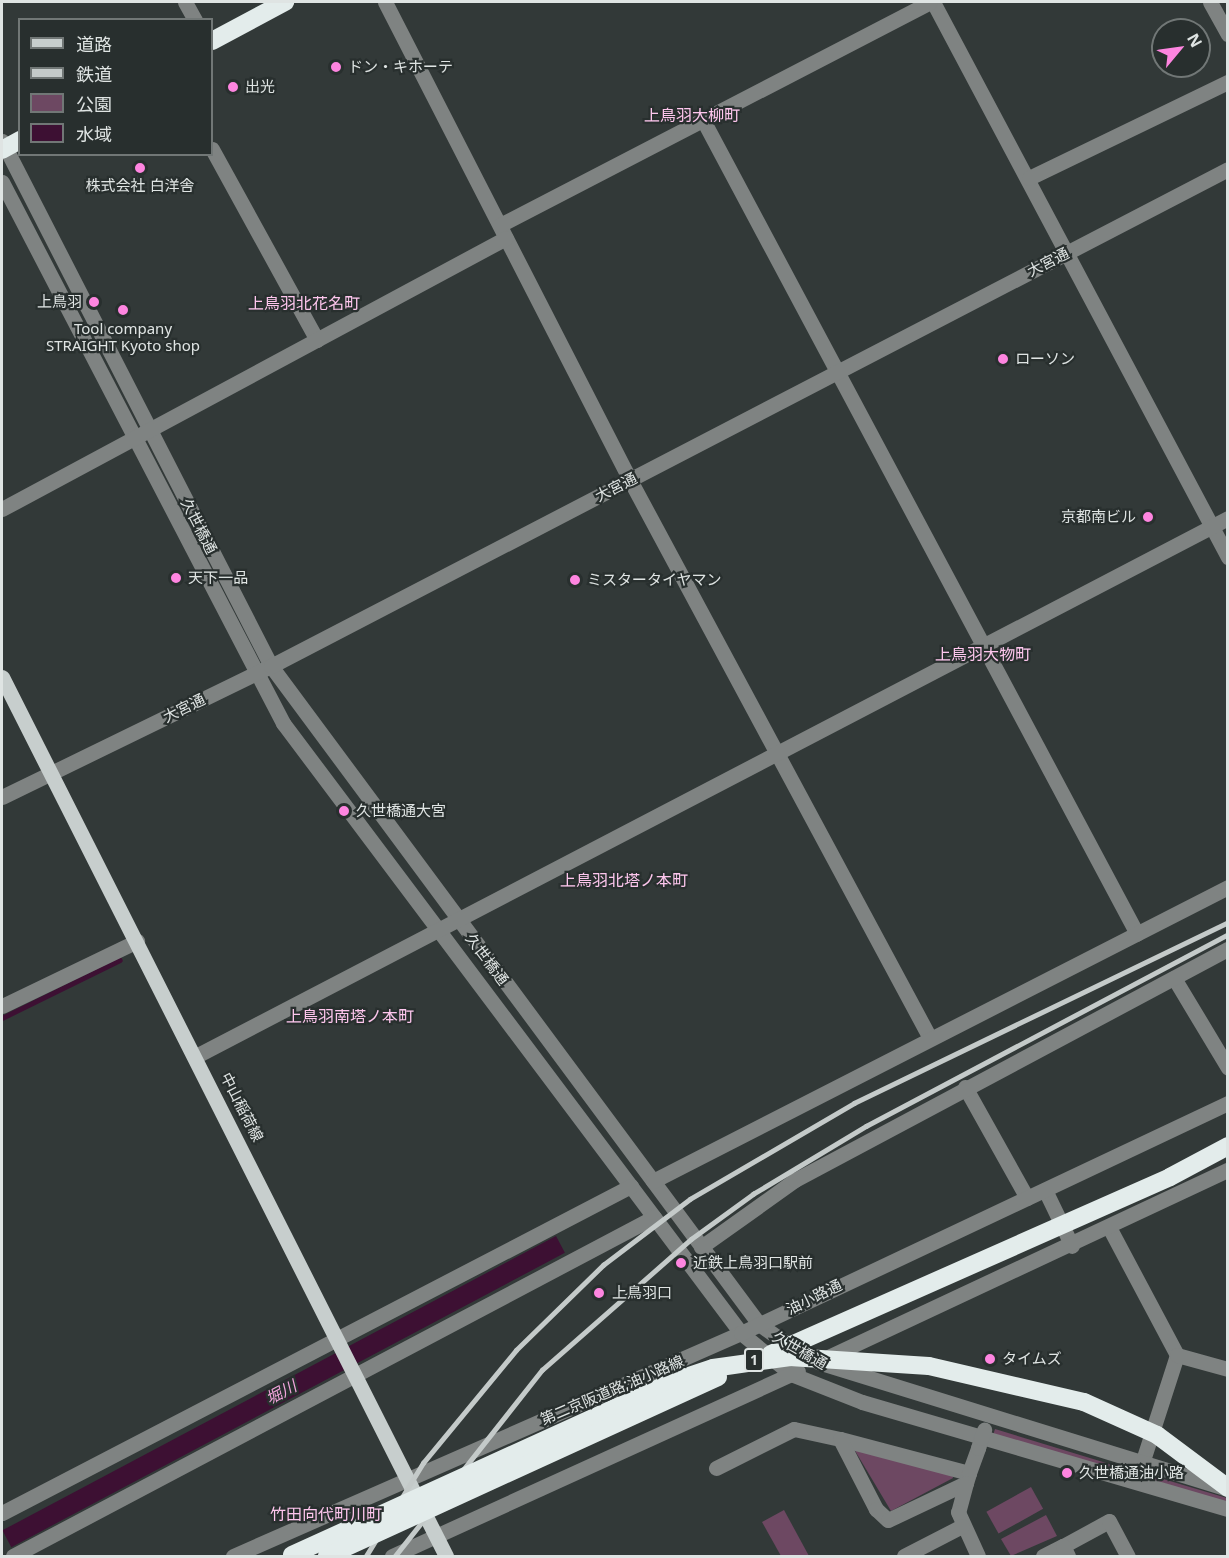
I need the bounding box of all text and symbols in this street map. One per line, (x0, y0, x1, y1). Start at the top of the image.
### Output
legend (18, 18, 213, 156)
north arrow (1151, 18, 1211, 78)
text: N (1182, 29, 1208, 51)
text: 道路 (76, 32, 112, 56)
place label: ドン・キホーテ (348, 58, 453, 76)
marker: ドン・キホーテ (329, 60, 343, 74)
text: 鉄道 (76, 62, 112, 86)
place label: 出光 (245, 78, 275, 96)
marker: 出光 (226, 80, 240, 94)
text: 公園 (76, 92, 112, 116)
district label: 上鳥羽大柳町 (644, 105, 740, 125)
text: 水域 (76, 122, 112, 146)
marker: 株式会社 白洋舎 (133, 161, 147, 175)
place label: 株式会社 白洋舎 (86, 177, 194, 195)
street label: 大宮通 (1024, 244, 1072, 280)
place label: 上鳥羽 (37, 293, 82, 311)
district label: 上鳥羽北花名町 (248, 293, 360, 313)
marker: 上鳥羽 (87, 295, 101, 309)
marker: Tool company STRAIGHT Kyoto shop (116, 303, 130, 317)
place label: Tool company STRAIGHT Kyoto shop (46, 319, 200, 354)
place label: ローソン (1015, 350, 1075, 368)
marker: ローソン (996, 352, 1010, 366)
street label: 大宮通 (592, 469, 640, 505)
street label: 久世橋通 (177, 495, 221, 557)
place label: 京都南ビル (1061, 508, 1136, 526)
marker: 京都南ビル (1141, 510, 1155, 524)
place label: 天下一品 (188, 569, 248, 587)
marker: 天下一品 (169, 571, 183, 585)
place label: ミスタータイヤマン (587, 571, 722, 589)
marker: ミスタータイヤマン (568, 573, 582, 587)
district label: 上鳥羽大物町 (935, 644, 1031, 664)
street label: 大宮通 (160, 690, 208, 726)
place label: 久世橋通大宮 (356, 802, 446, 820)
marker: 久世橋通大宮 (337, 804, 351, 818)
district label: 上鳥羽北塔ノ本町 (560, 870, 688, 890)
street label: 久世橋通 (462, 930, 512, 988)
district label: 上鳥羽南塔ノ本町 (286, 1006, 414, 1026)
street label: 中山稲荷線 (217, 1070, 267, 1144)
place label: 近鉄上鳥羽口駅前 (693, 1254, 813, 1272)
marker: 近鉄上鳥羽口駅前 (674, 1256, 688, 1270)
street label: 油小路通 (783, 1276, 845, 1318)
marker: 上鳥羽口 (590, 1284, 608, 1302)
place label: 上鳥羽口 (612, 1284, 672, 1302)
street label: 久世橋通 (770, 1327, 830, 1373)
road number: 1 (744, 1349, 764, 1371)
place label: タイムズ (1002, 1350, 1062, 1368)
street label: 第二京阪道路;油小路線 (538, 1352, 686, 1428)
marker: タイムズ (983, 1352, 997, 1366)
water label: 堀川 (262, 1376, 300, 1408)
place label: 久世橋通油小路 (1079, 1464, 1184, 1482)
marker: 久世橋通油小路 (1060, 1466, 1074, 1480)
district label: 竹田向代町川町 (270, 1504, 382, 1524)

